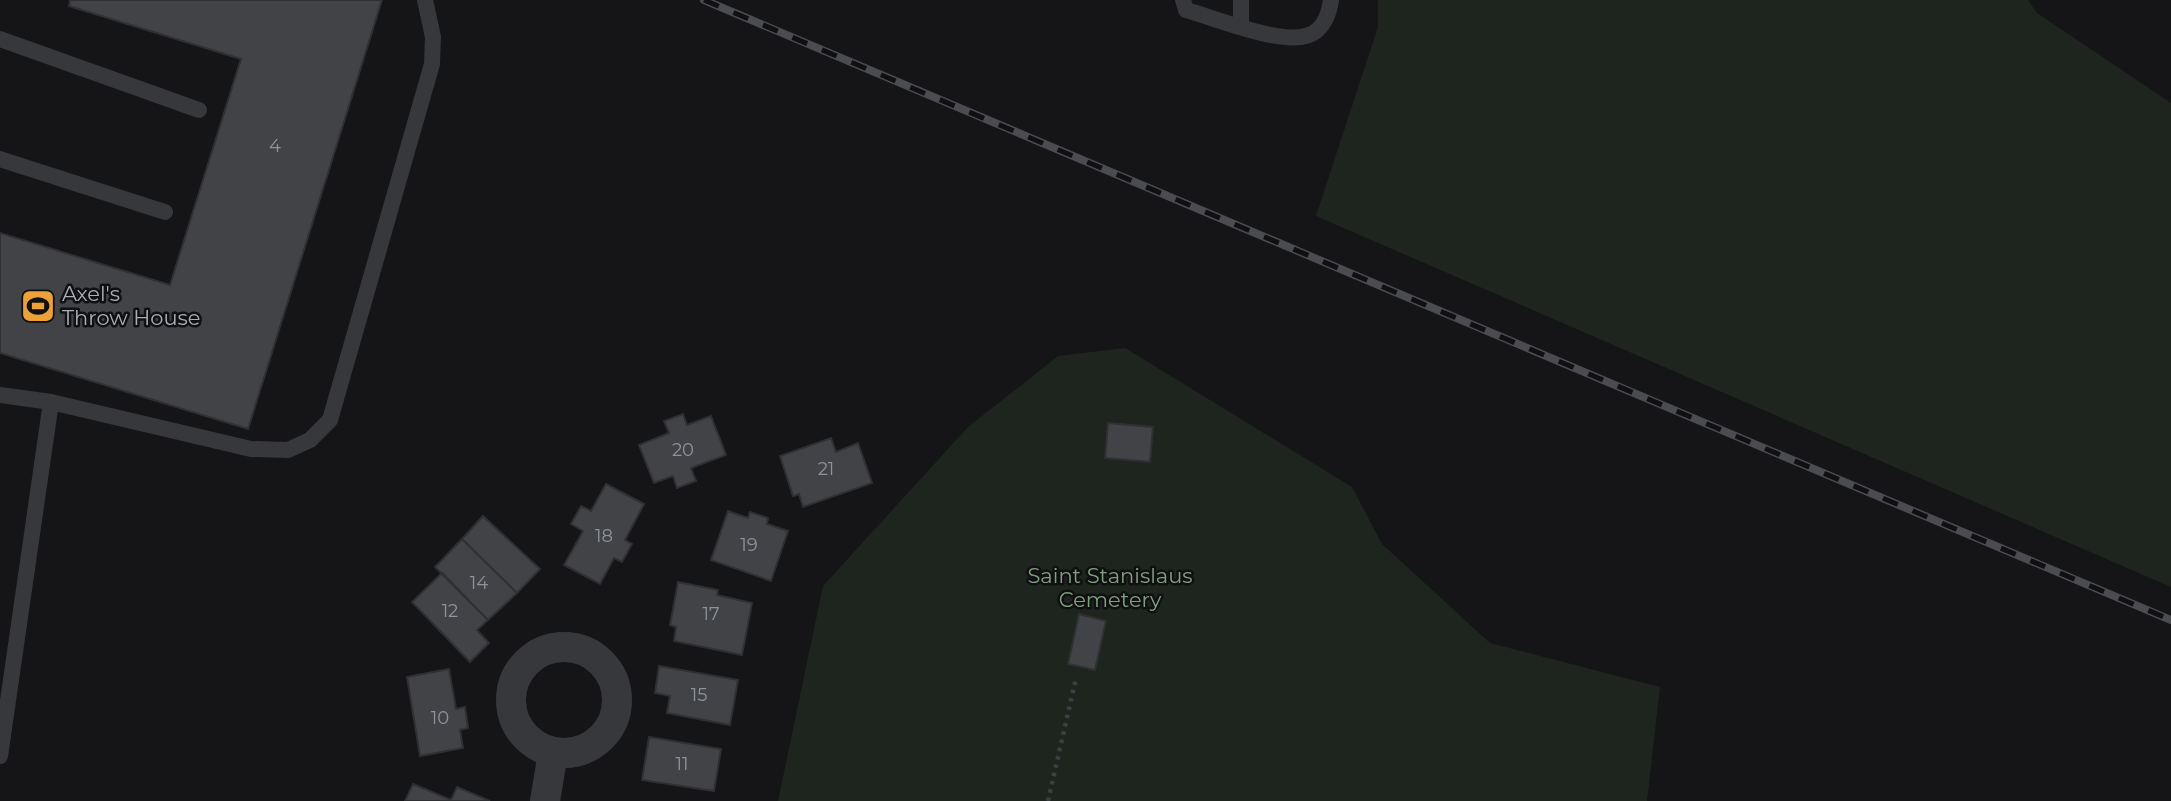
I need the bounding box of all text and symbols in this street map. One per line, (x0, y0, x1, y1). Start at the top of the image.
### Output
house number: 4 (269, 135, 281, 157)
place label: Axel's Throw House (62, 281, 201, 330)
sports icon: Axel's Throw House (19, 287, 57, 325)
house number: 20 (672, 439, 694, 461)
house number: 21 (818, 458, 834, 480)
house number: 18 (595, 525, 613, 547)
house number: 19 (740, 534, 758, 556)
park label: Saint Stanislaus Cemetery (1027, 563, 1193, 612)
house number: 14 (470, 572, 488, 594)
house number: 12 (442, 600, 458, 622)
house number: 17 (702, 603, 720, 625)
house number: 15 (691, 684, 707, 706)
house number: 10 (431, 707, 449, 729)
house number: 11 (676, 753, 689, 775)

